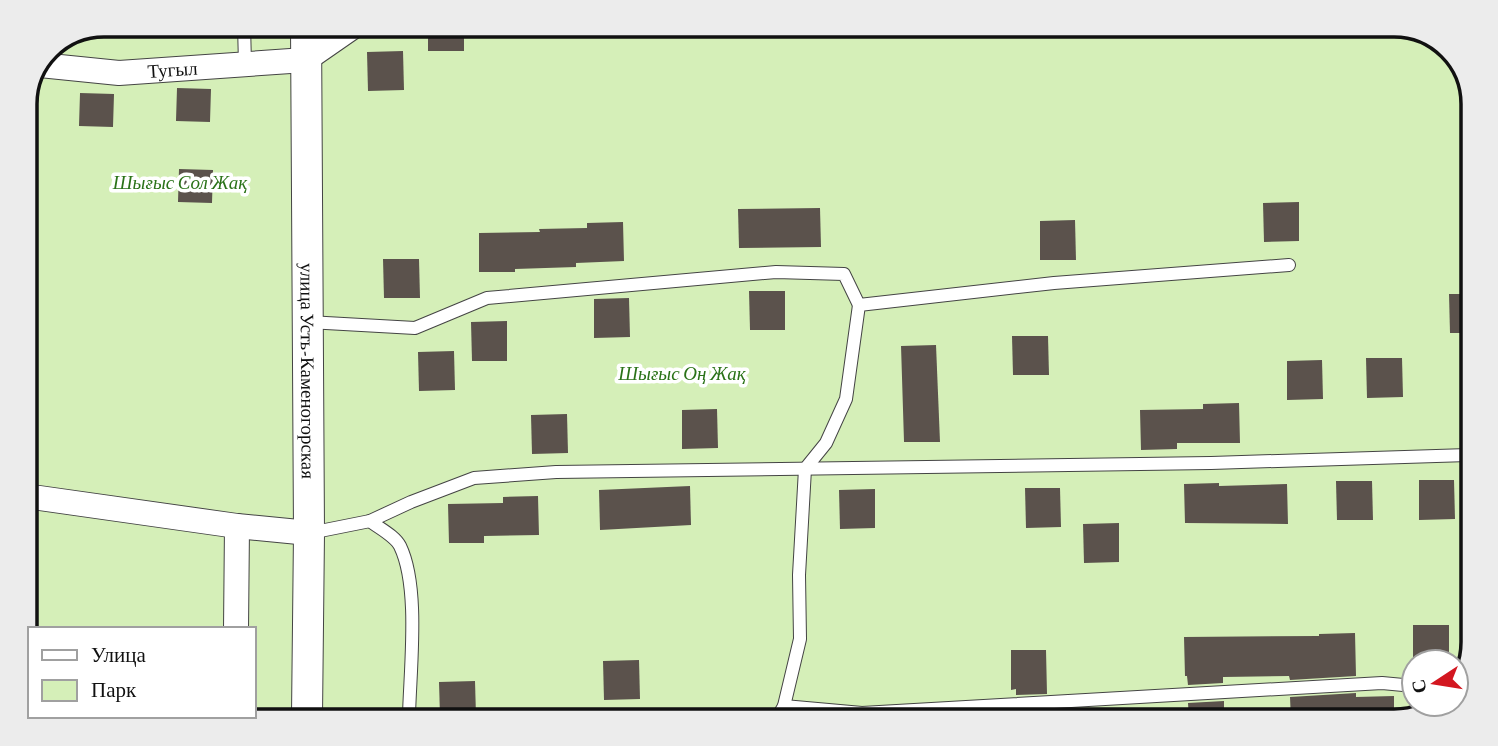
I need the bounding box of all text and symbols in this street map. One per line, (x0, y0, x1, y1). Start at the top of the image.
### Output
street label: Тугыл (147, 57, 199, 81)
park label: Шығыс Сол Жақ (112, 172, 248, 193)
street label: улица Усть-Каменогорская (297, 263, 319, 479)
park label: Шығыс Оң Жақ (617, 363, 747, 384)
legend (28, 627, 256, 718)
text: Улица (91, 643, 146, 667)
north arrow (1400, 648, 1470, 718)
text: Парк (91, 678, 137, 702)
text: С (1407, 678, 1431, 695)

